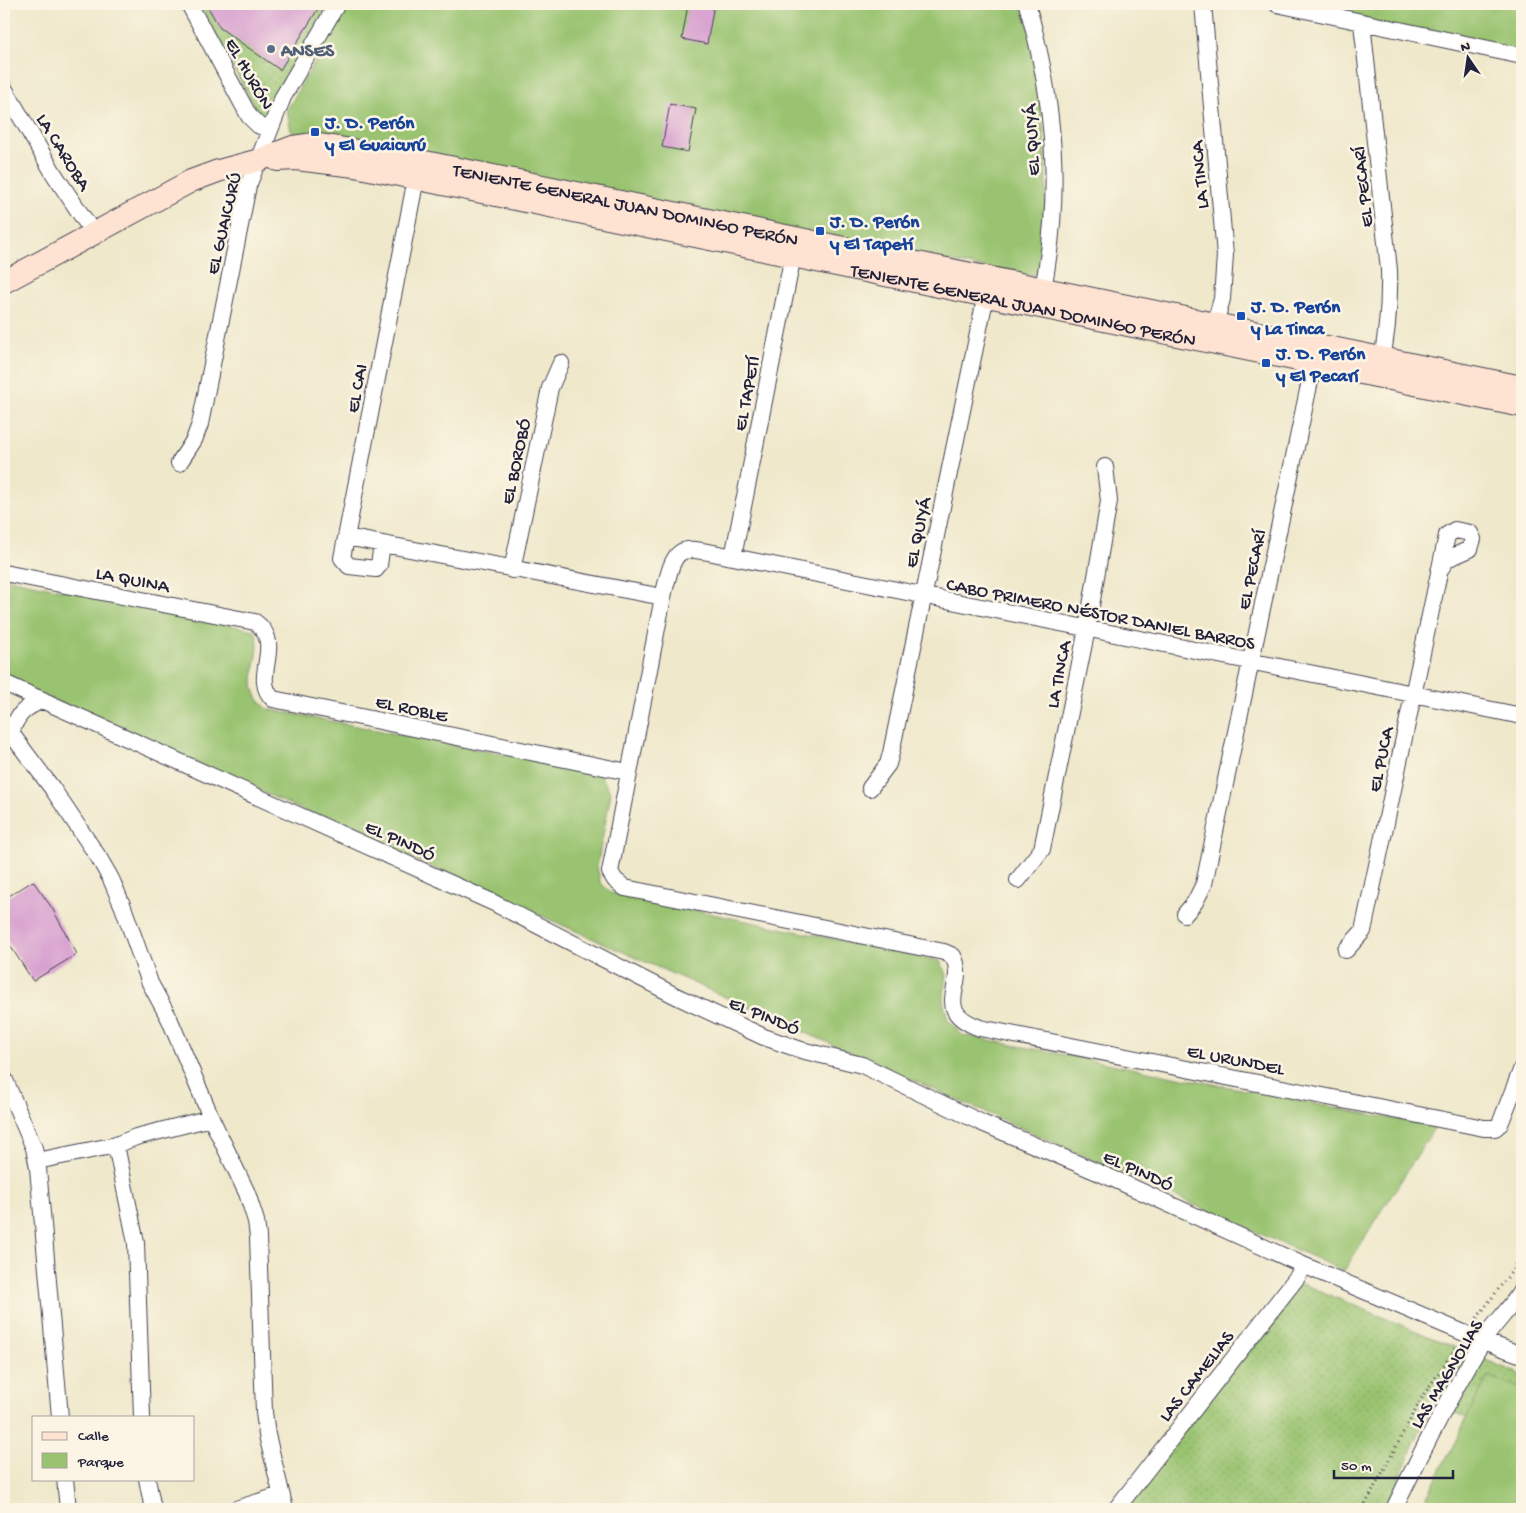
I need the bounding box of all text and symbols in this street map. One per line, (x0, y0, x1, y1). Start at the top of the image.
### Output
north arrow (1444, 32, 1494, 82)
street label: EL HURÓN (218, 35, 278, 115)
text: N (1459, 38, 1472, 57)
place label: ANSES (280, 41, 335, 64)
marker: ANSES (265, 43, 277, 55)
street label: EL QUIYÁ (1020, 102, 1047, 176)
street label: LA CAROBA (29, 110, 96, 197)
place label: J. D. Perón y El Guaicurú (324, 113, 426, 158)
marker: J. D. Perón y El Guaicurú (309, 126, 321, 138)
street label: LA TINCA (1187, 138, 1216, 210)
street label: EL PECARÍ (1349, 144, 1380, 228)
street label: TENIENTE GENERAL JUAN DOMINGO PERÓN (450, 160, 800, 253)
street label: EL GUAICURÚ (202, 170, 248, 277)
place label: J. D. Perón y El Tapetí (829, 212, 920, 257)
marker: J. D. Perón y El Tapetí (814, 225, 826, 237)
street label: TENIENTE GENERAL JUAN DOMINGO PERÓN (847, 260, 1198, 354)
place label: J. D. Perón y La Tinca (1250, 297, 1341, 342)
marker: J. D. Perón y La Tinca (1235, 310, 1247, 322)
place label: J. D. Perón y El Pecarí (1275, 344, 1366, 389)
street label: EL TAPETÍ (730, 354, 767, 433)
marker: J. D. Perón y El Pecarí (1260, 357, 1272, 369)
street label: EL CAI (342, 362, 374, 415)
street label: EL BOROBÓ (497, 416, 538, 507)
street label: EL QUIYÁ (901, 494, 938, 570)
street label: EL PECARÍ (1234, 527, 1273, 612)
street label: LA QUINA (94, 563, 173, 600)
street label: CABO PRIMERO NÉSTOR DANIEL BARROS (944, 574, 1257, 657)
street label: LA TINCA (1043, 637, 1079, 710)
street label: EL ROBLE (373, 692, 451, 730)
street label: EL PUCA (1364, 723, 1401, 795)
street label: EL PINDÓ (361, 817, 439, 868)
street label: EL PINDÓ (725, 993, 803, 1042)
street label: EL URUNDEL (1185, 1041, 1287, 1082)
street label: EL PINDÓ (1099, 1147, 1177, 1198)
street label: LAS MAGNOLIAS (1406, 1316, 1490, 1434)
street label: LAS CAMELIAS (1155, 1327, 1241, 1427)
legend (32, 1416, 195, 1480)
text: Calle (78, 1428, 109, 1446)
scale bar (1334, 1448, 1452, 1480)
text: Parque (77, 1454, 124, 1472)
text: 50 m (1341, 1458, 1372, 1476)

